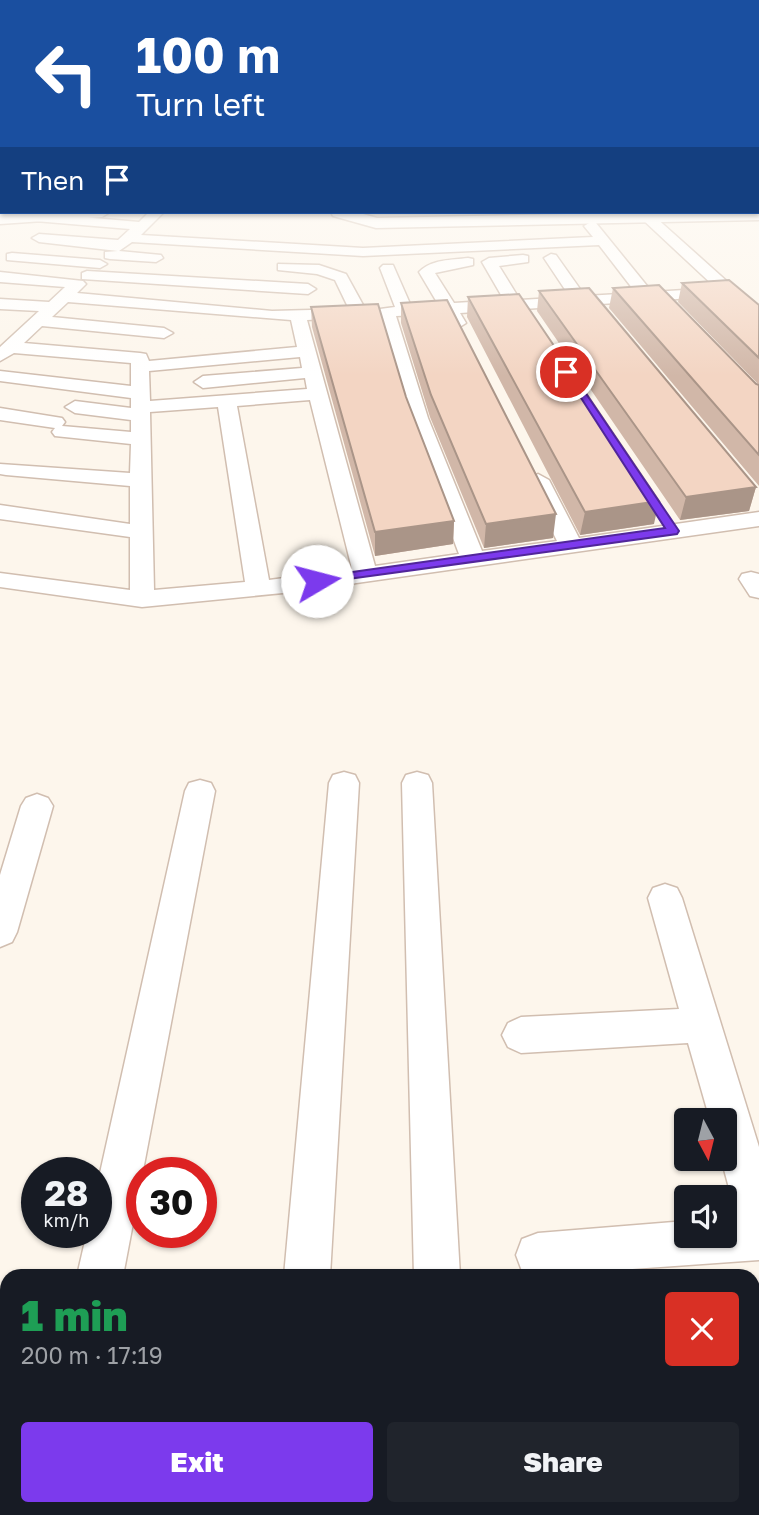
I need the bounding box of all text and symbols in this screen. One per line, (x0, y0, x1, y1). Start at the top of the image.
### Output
text: 100 m (136, 25, 280, 84)
icon: left (21, 28, 112, 119)
text: Turn left (136, 85, 265, 123)
icon: arrive (98, 161, 136, 199)
text: Then (21, 165, 84, 196)
pin (536, 342, 596, 402)
icon: arrive (547, 353, 585, 391)
position arrow (280, 544, 354, 618)
north arrow (674, 1108, 737, 1171)
map controls (674, 1108, 737, 1248)
speed limit sign: 30 (126, 1157, 217, 1248)
text: 28 (45, 1172, 88, 1214)
button: sound (674, 1185, 737, 1248)
text: km/h (44, 1209, 89, 1231)
text: 1 min (21, 1290, 128, 1340)
button: close (665, 1292, 739, 1366)
text: 200 m · 17:19 (21, 1341, 163, 1369)
button: Exit (21, 1422, 373, 1502)
button: Share (387, 1422, 739, 1502)

